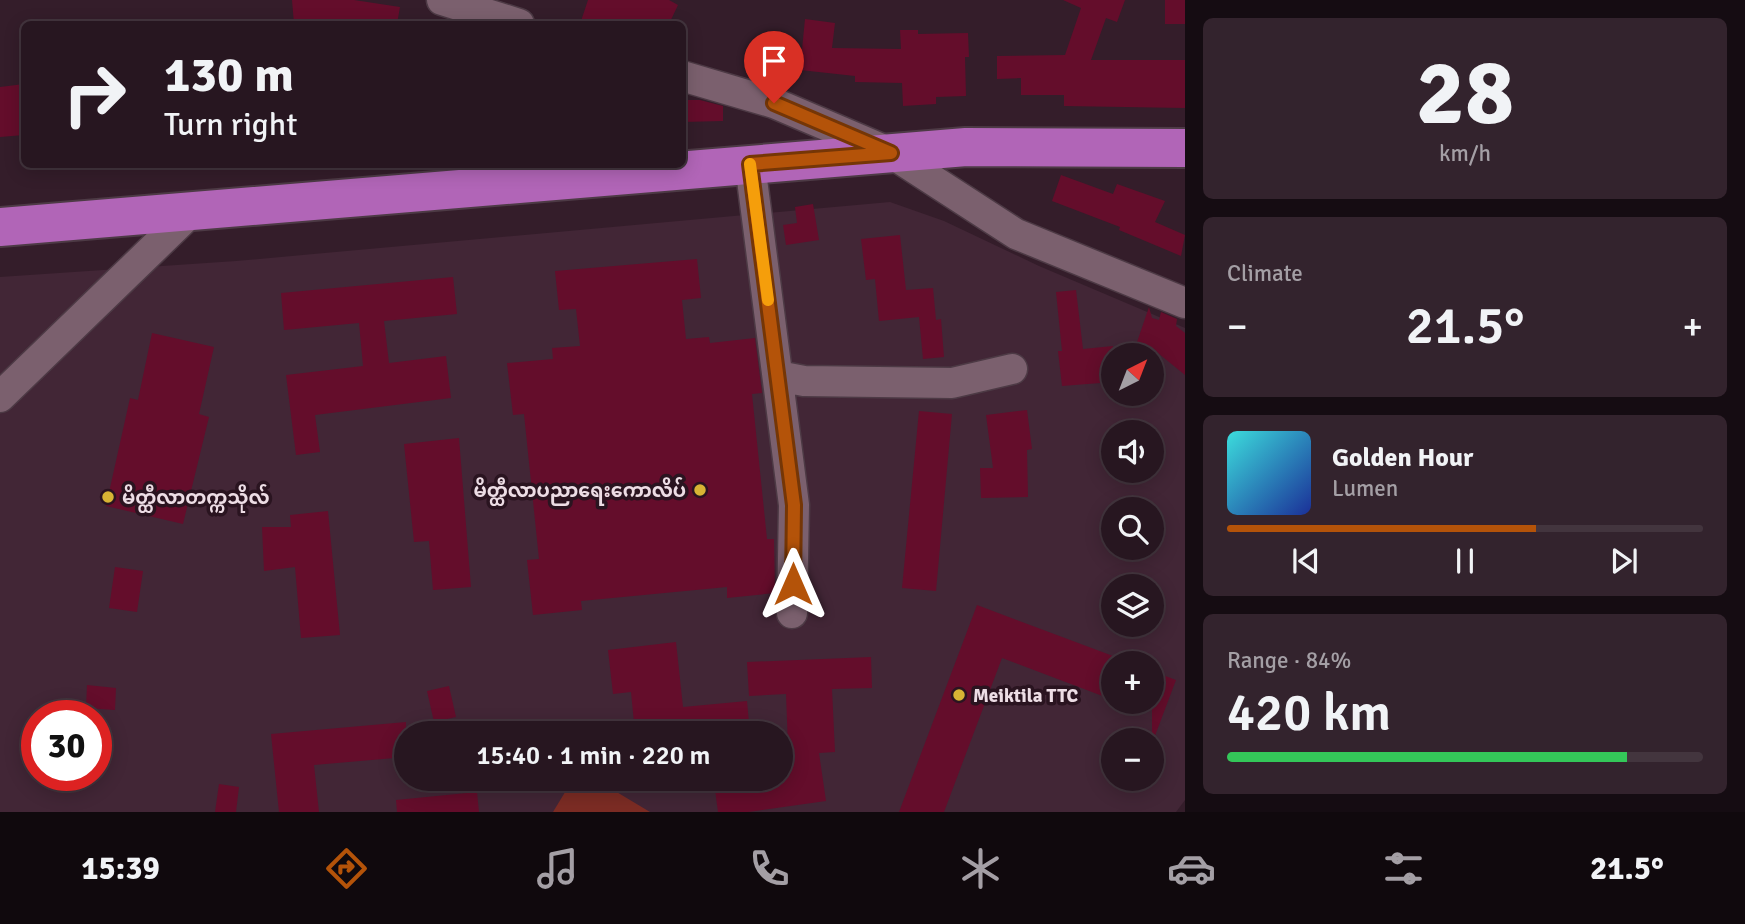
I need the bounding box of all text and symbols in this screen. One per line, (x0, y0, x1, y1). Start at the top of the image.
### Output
pin (744, 31, 804, 103)
text: 28 (1416, 37, 1514, 150)
icon: arrive (755, 42, 793, 80)
text: 130 m (164, 45, 294, 105)
icon: right (49, 49, 140, 140)
text: Turn right (164, 105, 297, 144)
text: km/h (1439, 139, 1491, 168)
text: Climate (1227, 259, 1303, 288)
text: 21.5° (1406, 294, 1524, 358)
text: − (1227, 303, 1248, 350)
text: + (1682, 303, 1703, 350)
north arrow (1101, 343, 1164, 406)
map controls (1101, 343, 1164, 791)
button: sound (1101, 420, 1164, 483)
text: Golden Hour (1332, 442, 1473, 474)
text: Lumen (1332, 474, 1398, 503)
place label: မိတ္ထီလာပညာရေးကောလိပ် (473, 477, 686, 506)
marker: မိတ္ထီလာပညာရေးကောလိပ် (692, 482, 708, 498)
place label: မိတ္ထီလာတက္ကသိုလ် (122, 484, 270, 513)
marker: မိတ္ထီလာတက္ကသိုလ် (100, 489, 116, 505)
button: search (1101, 497, 1164, 560)
icon: previous (1287, 542, 1325, 580)
icon: pause (1446, 542, 1484, 580)
icon: next (1605, 542, 1643, 580)
position arrow (756, 547, 830, 621)
button: layers (1101, 574, 1164, 637)
text: Range · 84% (1227, 646, 1351, 675)
button: + (1101, 651, 1164, 714)
text: 420 km (1227, 681, 1391, 745)
place label: Meiktila TTC (973, 684, 1079, 708)
marker: Meiktila TTC (951, 687, 967, 703)
speed limit sign: 30 (21, 700, 112, 791)
button: − (1101, 728, 1164, 791)
text: 15:40 · 1 min · 220 m (477, 740, 710, 772)
icon: directions (322, 844, 371, 893)
icon: music (533, 844, 582, 893)
icon: phone (745, 844, 794, 893)
icon: climate (956, 844, 1005, 893)
icon: car (1167, 844, 1216, 893)
icon: filters (1379, 844, 1428, 893)
text: 15:39 (81, 849, 160, 888)
text: 21.5° (1590, 849, 1664, 888)

